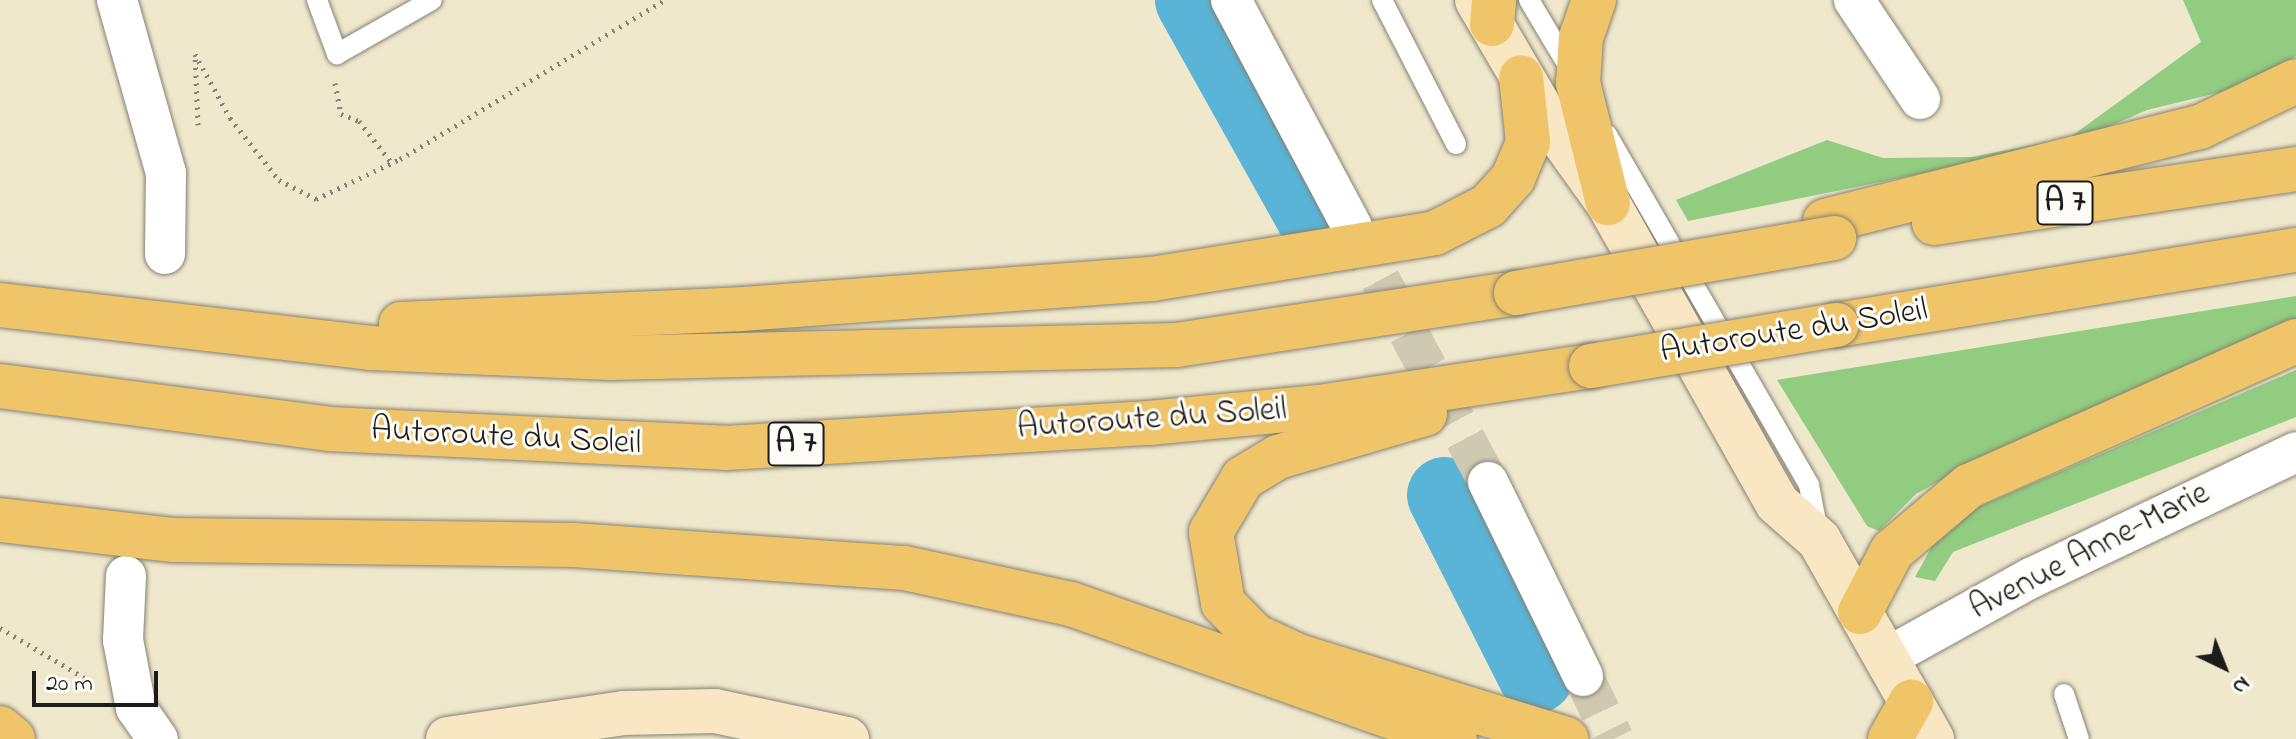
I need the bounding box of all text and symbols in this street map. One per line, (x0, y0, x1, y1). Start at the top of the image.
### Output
road number: A 7 (2035, 175, 2095, 231)
street label: Autoroute du Soleil (1657, 291, 1931, 373)
street label: Autoroute du Soleil (1016, 390, 1288, 450)
street label: Autoroute du Soleil (370, 411, 642, 465)
road number: A 7 (766, 416, 826, 472)
street label: Avenue Anne-Marie (1963, 474, 2217, 630)
north arrow (2184, 627, 2264, 707)
scale bar (36, 655, 162, 705)
text: 20 m (46, 667, 93, 702)
text: N (2224, 668, 2257, 701)

